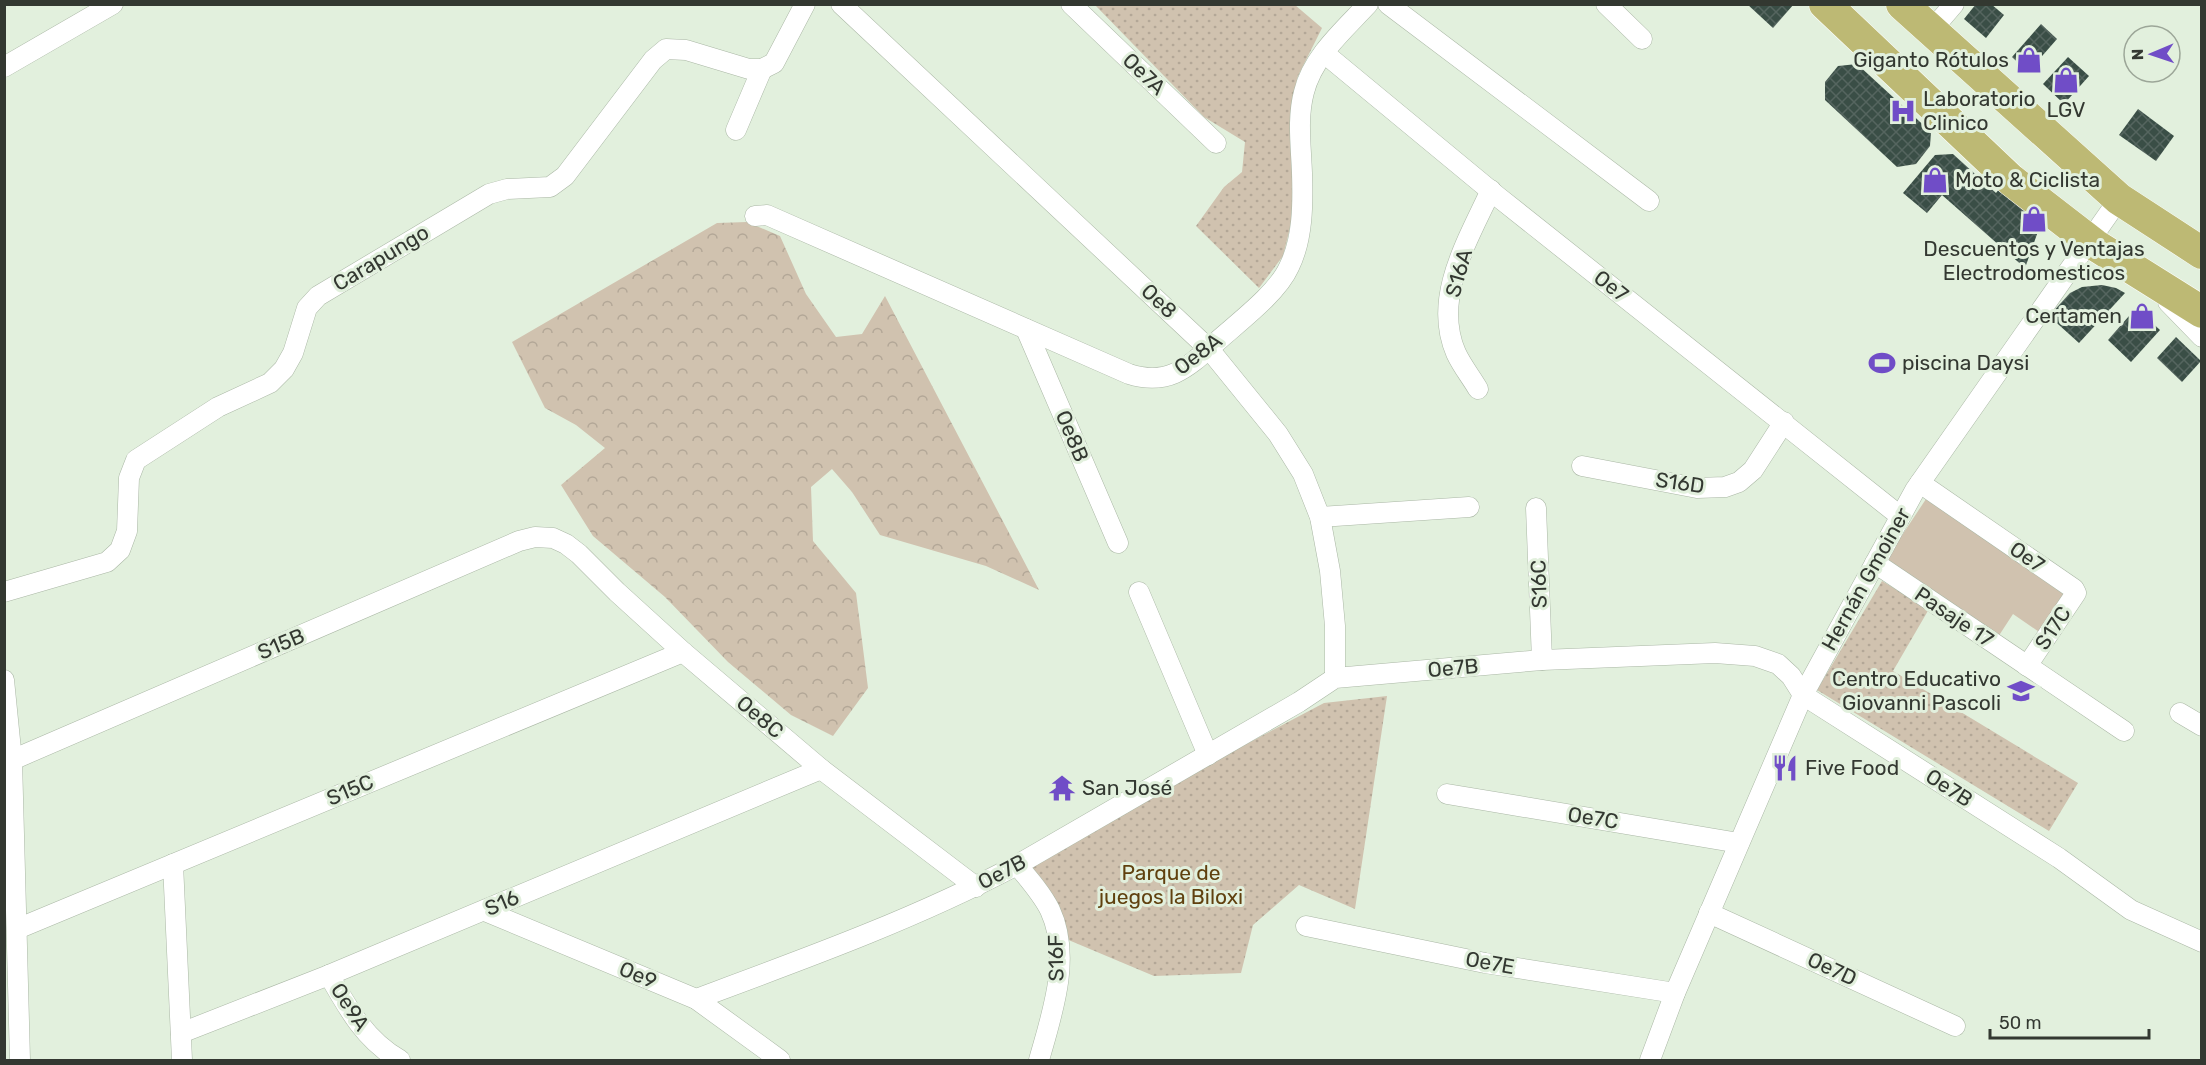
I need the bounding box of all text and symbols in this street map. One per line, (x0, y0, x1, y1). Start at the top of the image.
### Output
north arrow (2122, 24, 2182, 84)
shop icon: Giganto Rótulos (2014, 45, 2044, 75)
street label: Oe7A (1118, 47, 1171, 100)
place label: Giganto Rótulos (1853, 47, 2009, 72)
text: N (2128, 48, 2147, 61)
shop icon: LGV (2051, 65, 2081, 95)
place label: Laboratorio Clinico (1923, 86, 2036, 135)
hospital icon: Laboratorio Clinico (1888, 96, 1918, 126)
place label: LGV (2046, 97, 2086, 122)
shop icon: Moto & Ciclista (1920, 165, 1950, 195)
place label: Moto & Ciclista (1955, 167, 2100, 192)
shop icon: Descuentos y Ventajas Electrodomesticos (2019, 204, 2049, 234)
street label: Carapungo (328, 219, 433, 296)
place label: Descuentos y Ventajas Electrodomesticos (1923, 236, 2145, 285)
street label: S16A (1440, 246, 1477, 300)
street label: Oe7 (1589, 264, 1634, 307)
street label: Oe8 (1136, 278, 1182, 323)
shop icon: Certamen (2127, 301, 2157, 331)
place label: Certamen (2025, 303, 2122, 328)
street label: Oe8A (1169, 328, 1227, 380)
sports icon: piscina Daysi (1867, 348, 1897, 378)
place label: piscina Daysi (1902, 350, 2029, 375)
street label: Oe8B (1051, 406, 1094, 465)
street label: S16D (1654, 467, 1706, 498)
street label: Hernán Gmoiner (1816, 503, 1915, 655)
street label: Oe7 (2005, 536, 2050, 577)
street label: S16C (1525, 559, 1552, 609)
street label: Pasaje 17 (1910, 581, 1999, 652)
street label: S17C (2029, 601, 2076, 654)
street label: S15B (254, 623, 308, 665)
street label: Oe7B (1427, 653, 1479, 682)
place label: Centro Educativo Giovanni Pascoli (1832, 666, 2001, 715)
school or university icon: Centro Educativo Giovanni Pascoli (2006, 676, 2036, 706)
street label: Oe8C (732, 690, 789, 743)
restaurant icon: Five Food (1770, 753, 1800, 783)
place label: Five Food (1805, 755, 1899, 780)
street label: Oe7B (1921, 763, 1977, 812)
street label: S15C (323, 769, 377, 811)
temple icon: San José (1047, 773, 1077, 803)
place label: San José (1082, 775, 1172, 800)
street label: Oe7C (1566, 801, 1620, 834)
street label: Oe7B (973, 849, 1030, 895)
park label: Parque de juegos la Biloxi (1098, 860, 1243, 909)
street label: S16 (481, 884, 523, 921)
street label: S16F (1043, 934, 1068, 982)
street label: Oe7E (1464, 946, 1517, 979)
street label: Oe7D (1804, 946, 1861, 991)
street label: Oe9 (616, 956, 661, 994)
street label: Oe9A (326, 978, 375, 1035)
scale bar (1990, 1002, 2149, 1040)
text: 50 m (1999, 1012, 2042, 1034)

